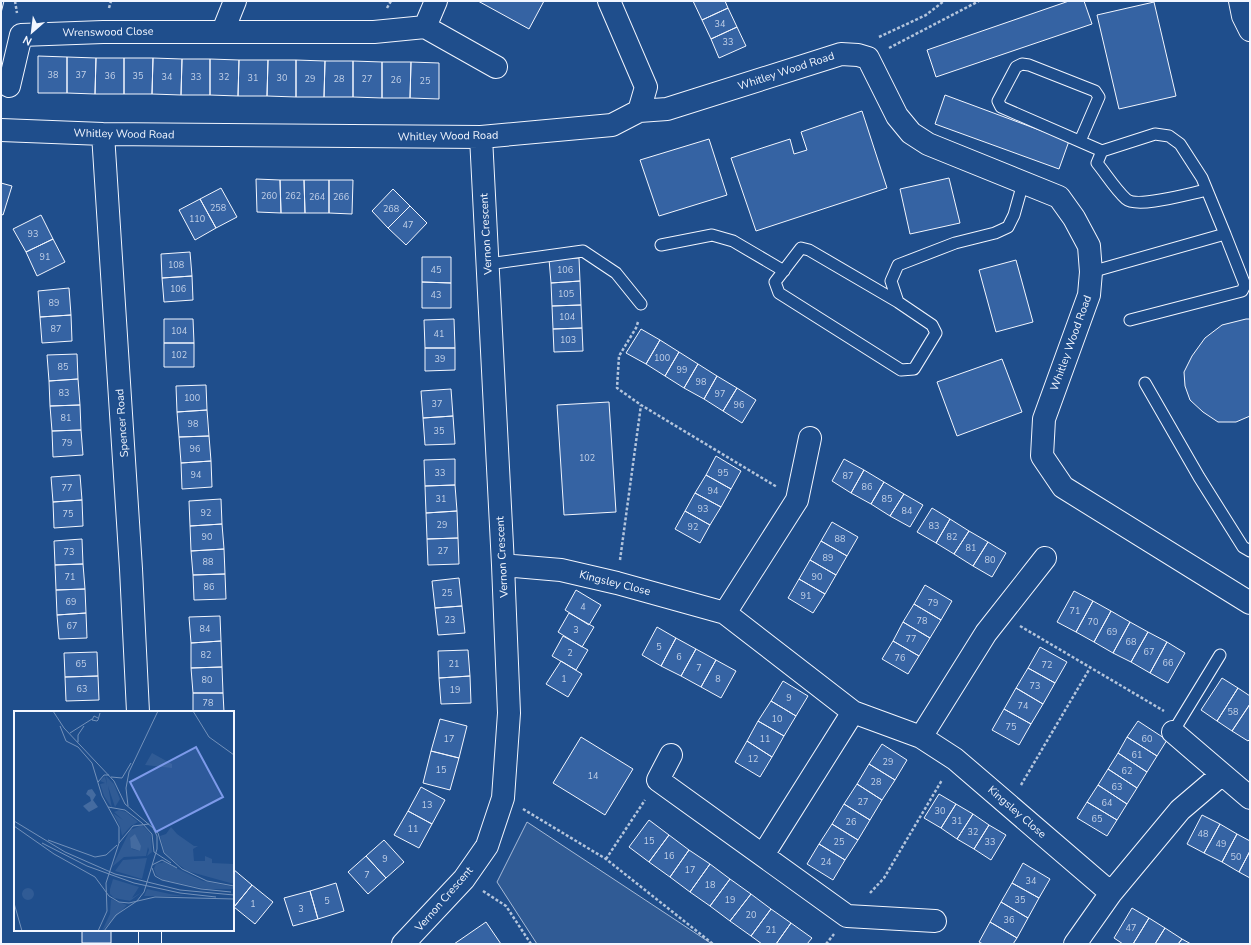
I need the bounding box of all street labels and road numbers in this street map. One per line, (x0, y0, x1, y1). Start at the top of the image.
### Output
street label: Wrenswood Close (62, 24, 154, 40)
street label: Whitley Wood Road (736, 48, 836, 94)
street label: Whitley Wood Road (73, 126, 175, 142)
street label: Whitley Wood Road (397, 128, 499, 144)
street label: Vernon Crescent (476, 193, 496, 276)
street label: Whitley Wood Road (1047, 293, 1095, 393)
street label: Spencer Road (112, 388, 132, 458)
street label: Vernon Crescent (492, 516, 512, 599)
street label: Kingsley Close (578, 567, 652, 599)
street label: Kingsley Close (985, 782, 1049, 842)
street label: Vernon Crescent (411, 863, 476, 935)

